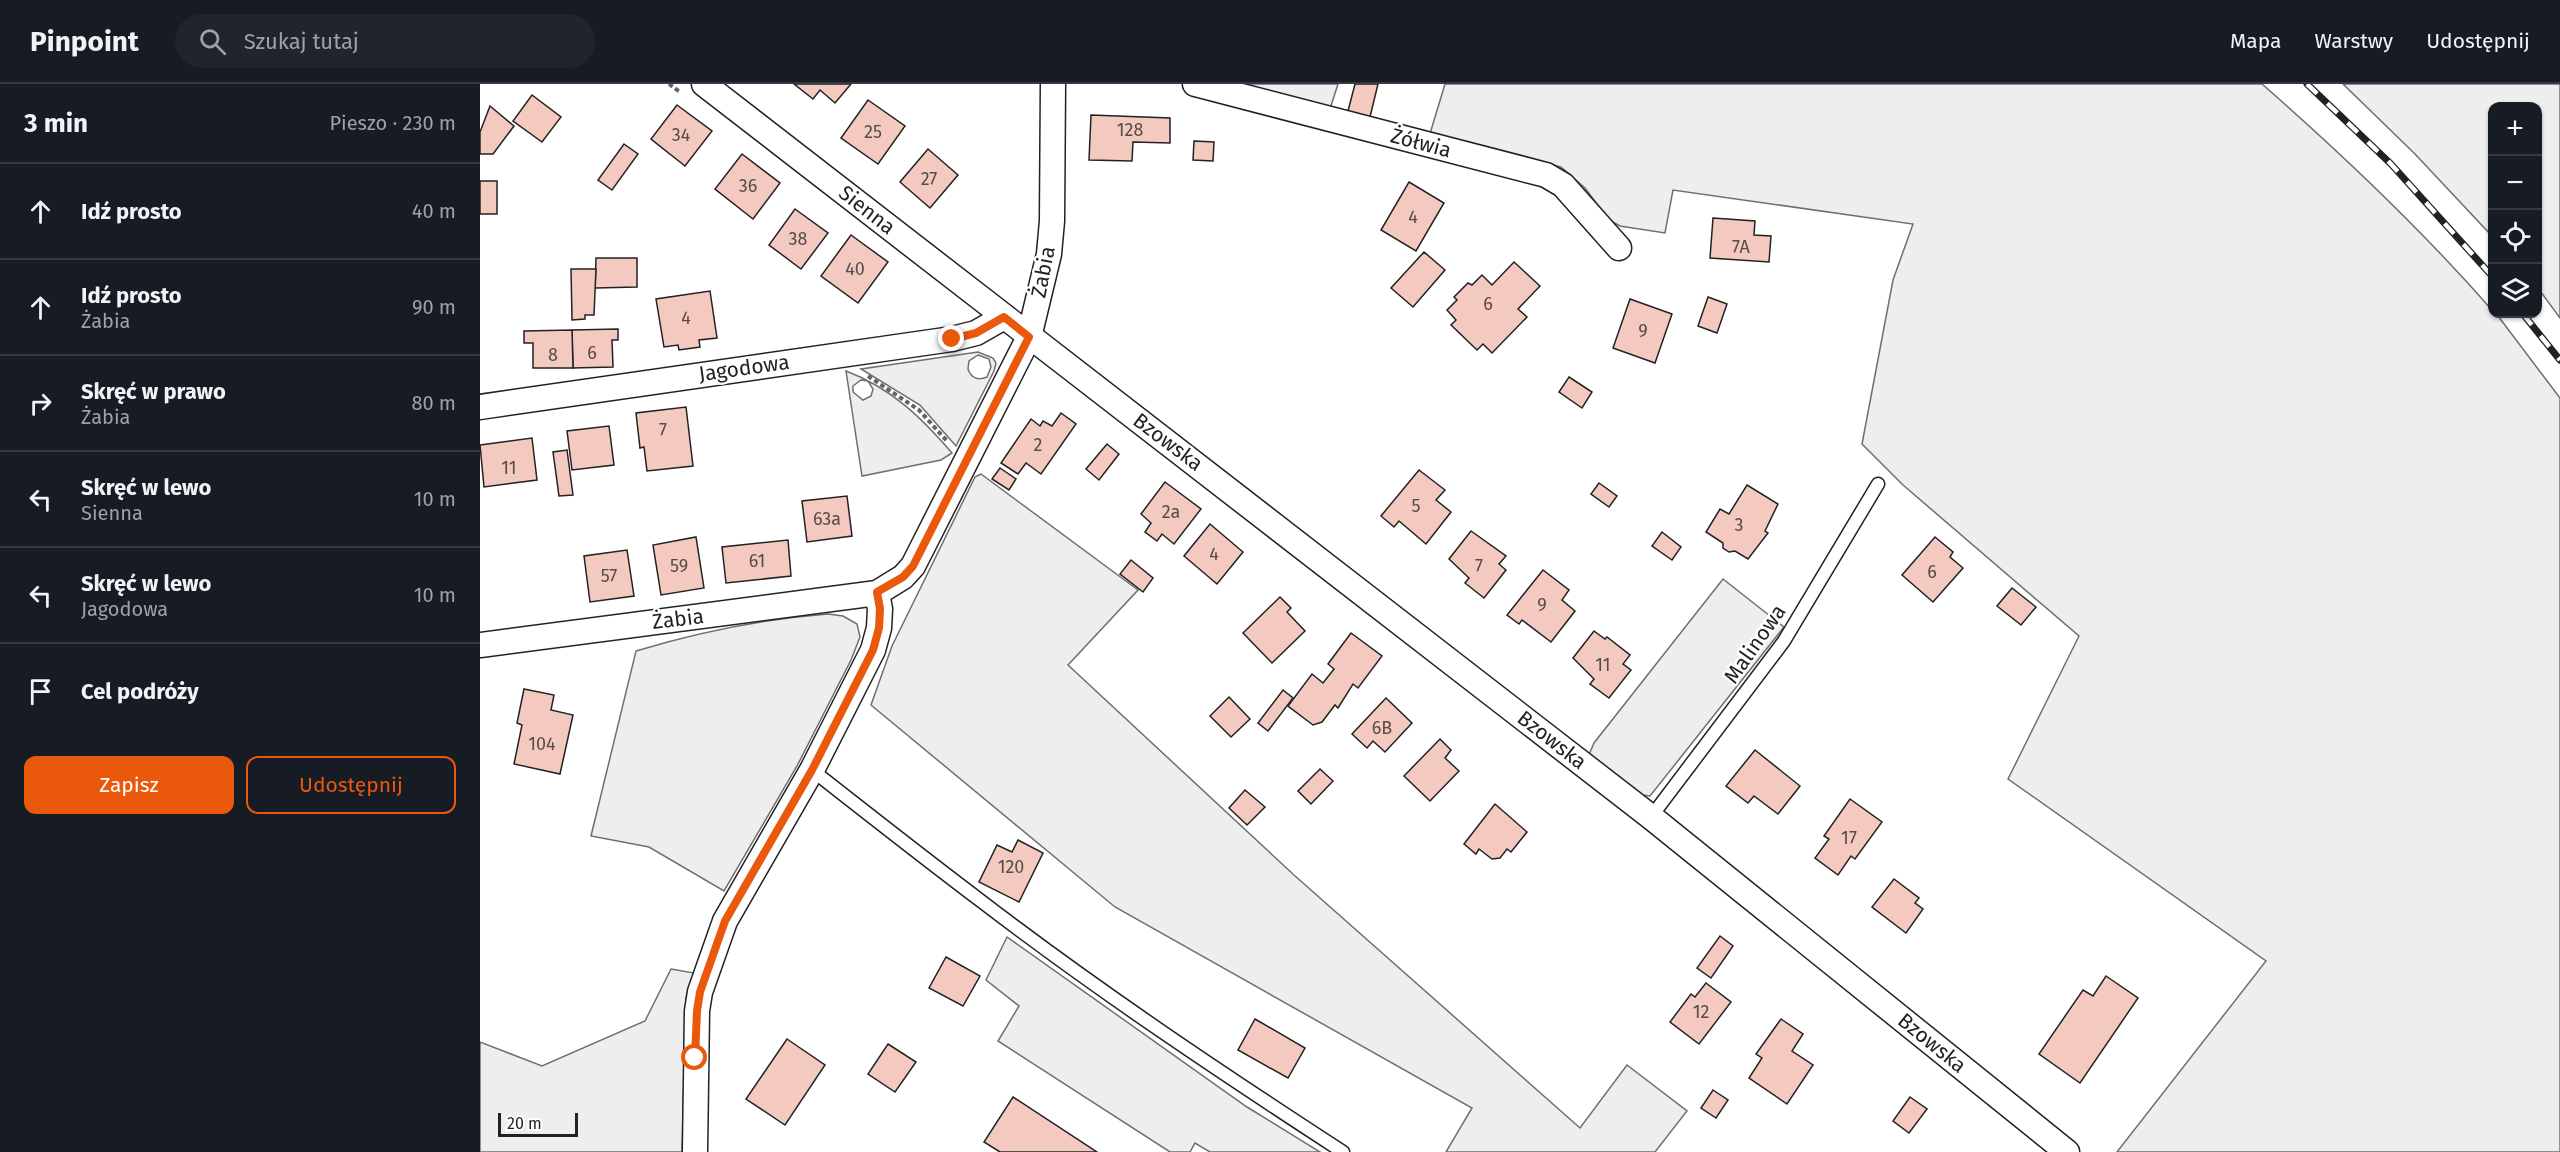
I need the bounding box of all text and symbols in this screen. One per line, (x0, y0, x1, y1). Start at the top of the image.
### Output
search box (175, 14, 595, 68)
text: Pinpoint (30, 25, 139, 58)
icon: search (196, 25, 229, 58)
text: Szukaj tutaj (244, 28, 359, 55)
text: Mapa (2230, 28, 2281, 54)
text: Warstwy (2314, 28, 2393, 54)
text: Udostępnij (2426, 28, 2530, 54)
map controls (2488, 102, 2542, 318)
button: + (2488, 102, 2542, 156)
text: 3 min (24, 108, 88, 139)
text: Pieszo · 230 m (329, 111, 456, 135)
house number: 128 (1117, 119, 1143, 141)
house number: 25 (864, 121, 882, 143)
street label: Żółwia (1388, 122, 1454, 164)
house number: 34 (672, 124, 691, 146)
button: − (2488, 156, 2542, 210)
house number: 27 (921, 168, 937, 190)
house number: 36 (739, 175, 757, 197)
street label: Sienna (833, 180, 901, 240)
icon: ahead (24, 195, 57, 228)
text: Idź prosto (81, 198, 182, 225)
text: 40 m (412, 199, 456, 223)
house number: 4 (1408, 206, 1418, 228)
button: locate (2488, 210, 2542, 264)
house number: 38 (789, 228, 808, 250)
house number: 7A (1732, 236, 1751, 258)
street label: Żabia (1025, 244, 1061, 300)
house number: 40 (845, 258, 865, 280)
button: layers (2488, 264, 2542, 318)
text: Idź prosto (81, 282, 182, 309)
icon: ahead (24, 291, 57, 324)
house number: 6 (1483, 293, 1493, 315)
text: 90 m (412, 295, 456, 319)
house number: 4 (681, 307, 691, 329)
text: Żabia (81, 309, 130, 333)
house number: 9 (1638, 320, 1648, 342)
route end (938, 325, 964, 351)
house number: 6 (587, 342, 597, 364)
house number: 8 (548, 344, 558, 366)
street label: Jagodowa (697, 349, 791, 387)
text: Skręć w prawo (81, 378, 226, 405)
icon: right (24, 387, 57, 420)
text: 80 m (411, 391, 456, 415)
text: Żabia (81, 405, 130, 429)
street label: Bzowska (1128, 407, 1208, 477)
house number: 7 (659, 419, 667, 441)
house number: 2 (1034, 434, 1043, 456)
house number: 11 (501, 457, 517, 479)
text: Skręć w lewo (81, 474, 211, 501)
icon: left (24, 483, 57, 516)
text: 10 m (414, 487, 456, 511)
house number: 5 (1411, 495, 1421, 517)
text: Sienna (81, 501, 143, 525)
house number: 2a (1162, 501, 1180, 523)
house number: 63a (813, 508, 841, 530)
house number: 3 (1735, 514, 1743, 536)
house number: 4 (1209, 543, 1219, 565)
house number: 61 (749, 550, 765, 572)
house number: 59 (670, 555, 688, 577)
house number: 7 (1475, 555, 1483, 577)
house number: 6 (1927, 561, 1937, 583)
house number: 57 (601, 565, 617, 587)
text: Skręć w lewo (81, 570, 211, 597)
icon: left (24, 579, 57, 612)
text: 10 m (414, 583, 456, 607)
house number: 9 (1537, 594, 1547, 616)
text: Jagodowa (81, 597, 168, 621)
street label: Malinowa (1718, 600, 1792, 688)
street label: Żabia (651, 603, 705, 635)
house number: 11 (1595, 654, 1611, 676)
icon: arrive (24, 675, 57, 708)
text: Cel podróży (81, 678, 199, 705)
street label: Bzowska (1512, 705, 1592, 775)
house number: 6B (1372, 717, 1392, 739)
house number: 104 (528, 733, 556, 755)
button: Zapisz (24, 756, 234, 814)
button: Udostępnij (246, 756, 456, 814)
house number: 17 (1841, 827, 1857, 849)
house number: 120 (998, 856, 1024, 878)
house number: 12 (1693, 1001, 1709, 1023)
street label: Bzowska (1892, 1007, 1972, 1079)
route start (681, 1044, 707, 1070)
scale bar (498, 1110, 578, 1138)
text: 20 m (507, 1114, 542, 1133)

